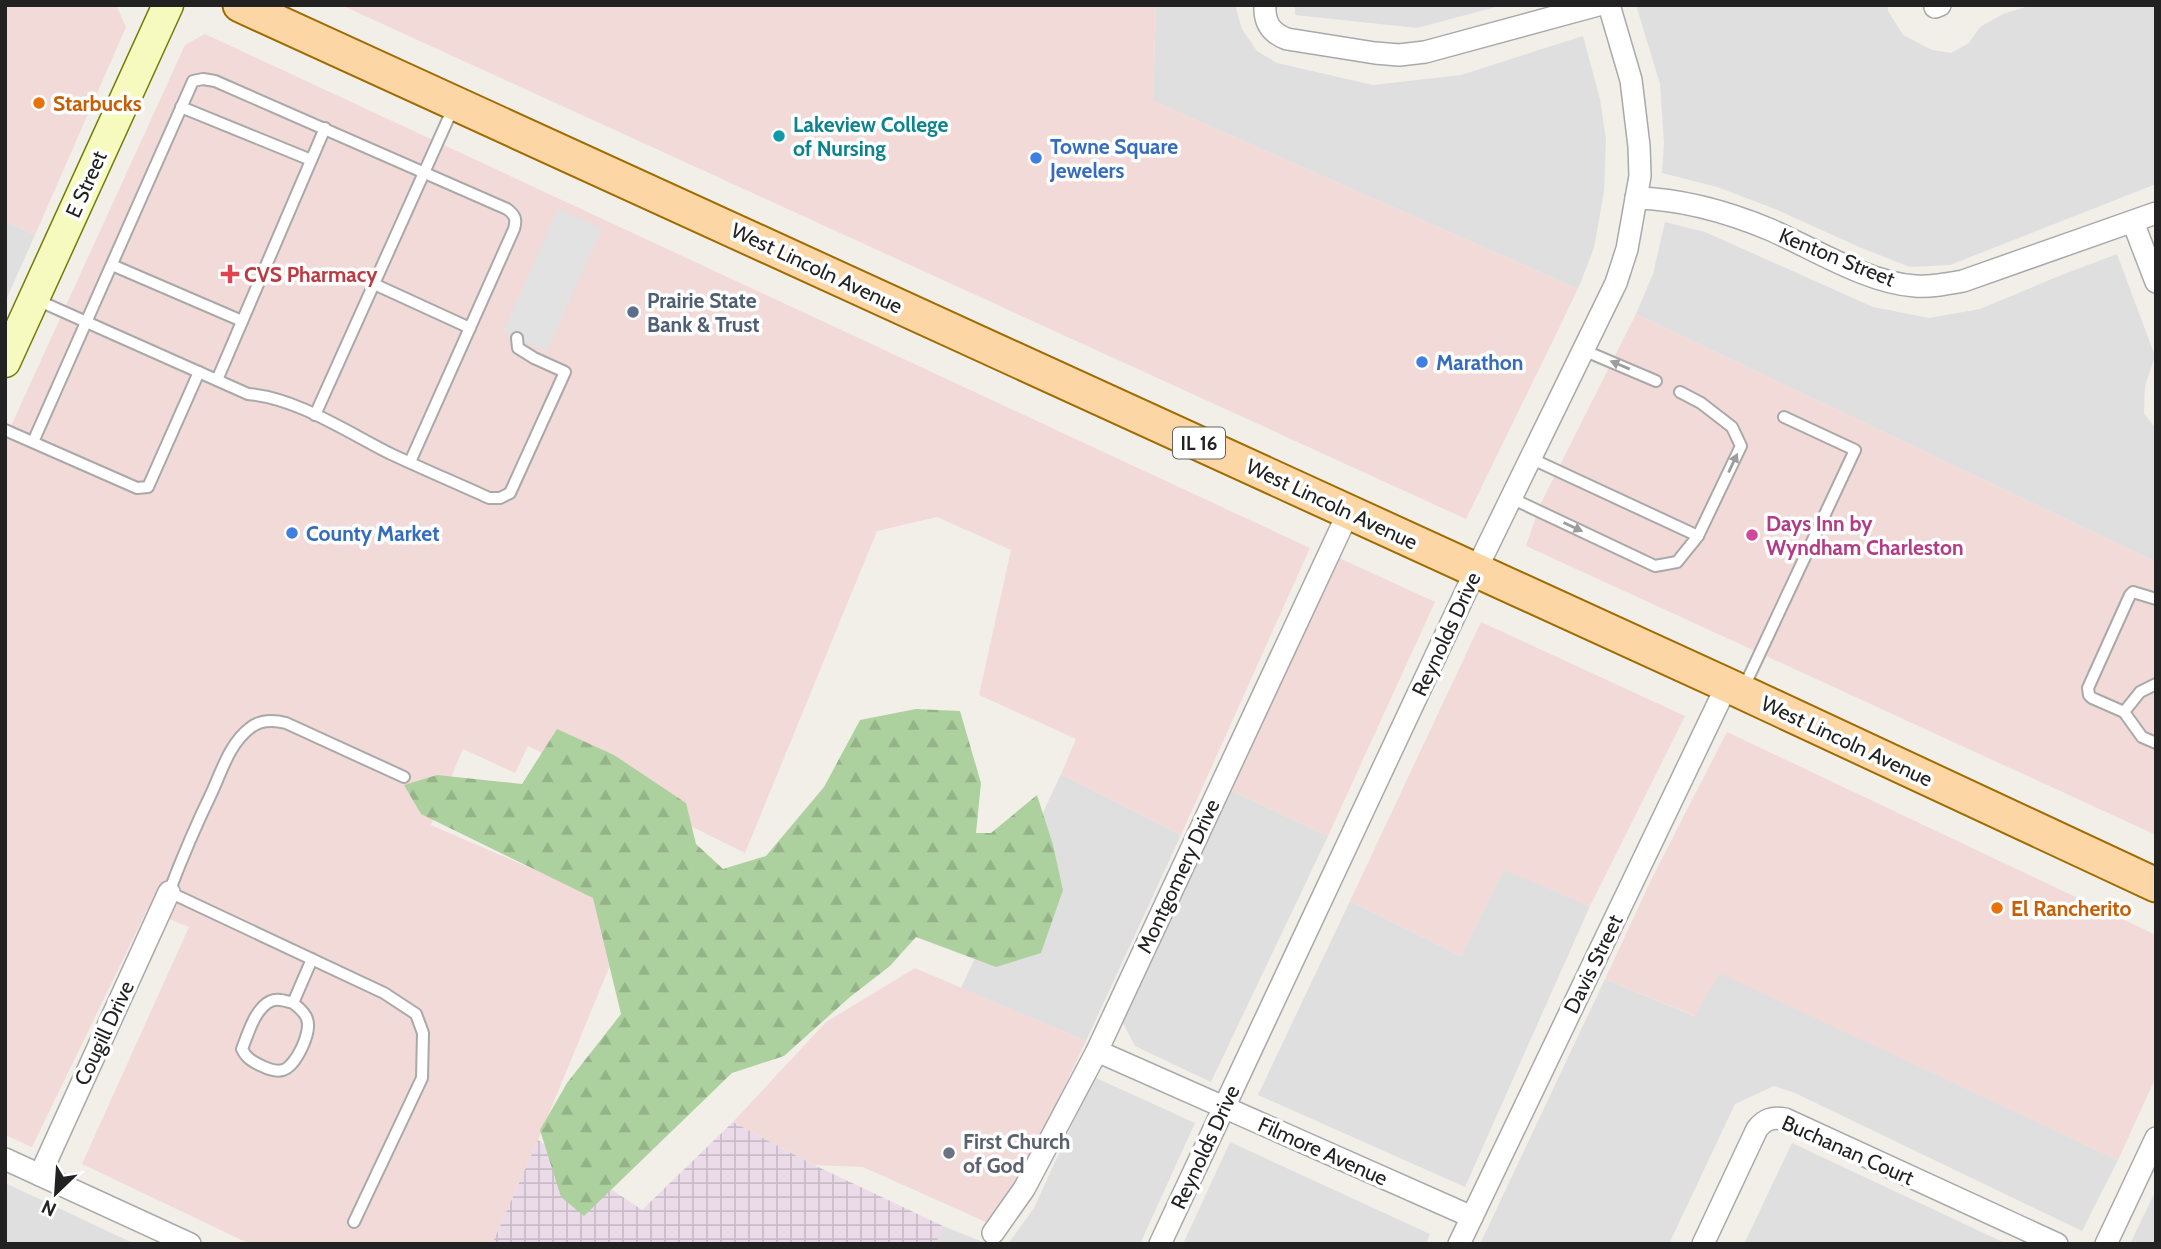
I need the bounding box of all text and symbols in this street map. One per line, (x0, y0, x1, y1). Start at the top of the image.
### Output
place label: Starbucks (53, 91, 142, 116)
marker: Starbucks (31, 95, 47, 111)
place label: Lakeview College of Nursing (793, 112, 948, 161)
marker: Lakeview College of Nursing (771, 128, 787, 144)
place label: Towne Square Jewelers (1049, 134, 1178, 183)
street label: E Street (60, 147, 112, 221)
marker: Towne Square Jewelers (1028, 150, 1044, 166)
street label: West Lincoln Avenue (727, 217, 907, 319)
street label: Kenton Street (1776, 222, 1898, 292)
place label: CVS Pharmacy (244, 262, 378, 287)
marker: CVS Pharmacy (222, 266, 238, 282)
place label: Prairie State Bank & Trust (647, 288, 760, 337)
marker: Prairie State Bank & Trust (625, 304, 641, 320)
place label: Marathon (1436, 350, 1523, 375)
marker: Marathon (1414, 354, 1430, 370)
one-way arrow (1609, 360, 1630, 371)
road number: IL 16 (1173, 428, 1225, 458)
street label: West Lincoln Avenue (1242, 453, 1422, 555)
one-way arrow (1727, 453, 1738, 473)
place label: Days Inn by Wyndham Charleston (1766, 511, 1964, 560)
place label: County Market (306, 521, 439, 546)
one-way arrow (1562, 522, 1583, 533)
marker: County Market (284, 525, 300, 541)
marker: Days Inn by Wyndham Charleston (1744, 527, 1760, 543)
street label: Reynolds Drive (1406, 568, 1486, 700)
street label: West Lincoln Avenue (1757, 690, 1937, 792)
street label: Montgomery Drive (1131, 795, 1225, 957)
place label: El Rancherito (2011, 896, 2131, 921)
marker: El Rancherito (1989, 900, 2005, 916)
street label: Davis Street (1558, 910, 1628, 1018)
street label: Cougill Drive (69, 977, 139, 1089)
street label: Reynolds Drive (1165, 1081, 1245, 1213)
street label: Buchanan Court (1778, 1110, 1918, 1190)
street label: Filmore Avenue (1255, 1111, 1392, 1191)
place label: First Church of God (963, 1129, 1070, 1178)
marker: First Church of God (941, 1145, 957, 1161)
north arrow (21, 1158, 91, 1228)
text: N (38, 1195, 60, 1221)

